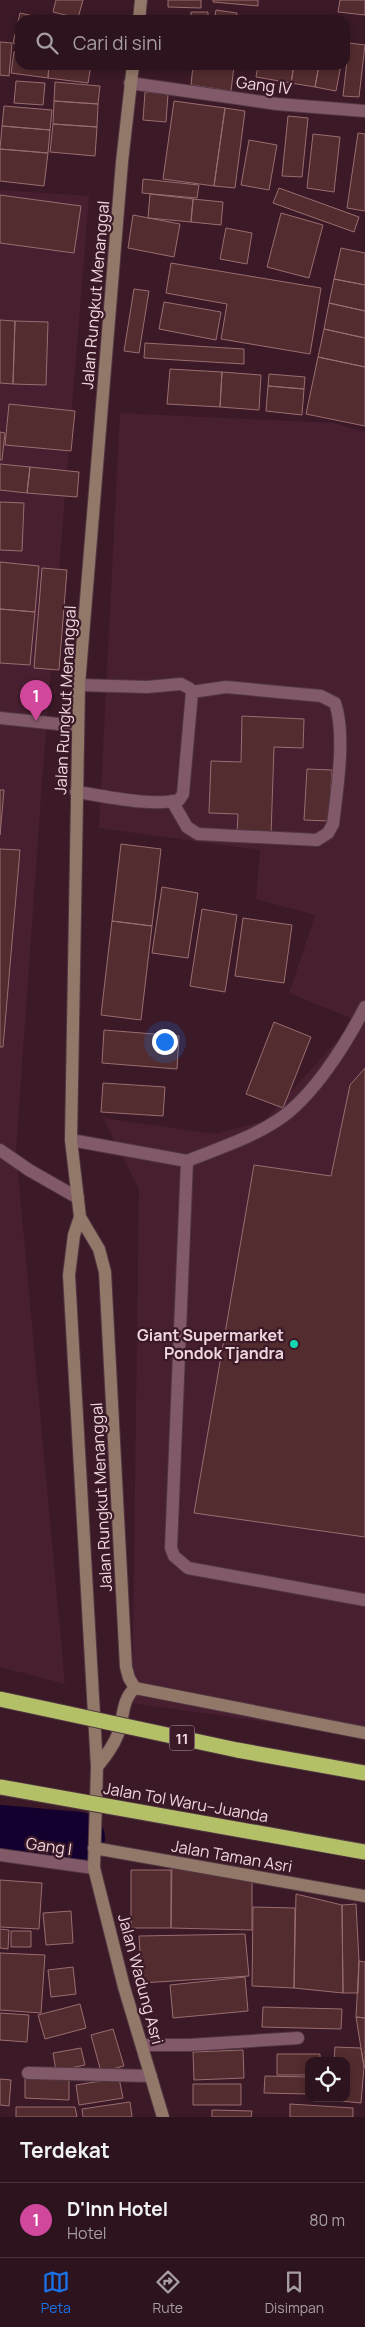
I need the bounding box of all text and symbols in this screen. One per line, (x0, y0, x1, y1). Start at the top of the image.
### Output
search box (15, 15, 350, 70)
icon: search (33, 29, 61, 57)
text: Cari di sini (73, 30, 162, 56)
street label: Gang IV (235, 71, 293, 99)
street label: Jalan Rungkut Menanggal (76, 200, 114, 390)
street label: Jalan Rungkut Menanggal (49, 605, 81, 795)
pin: 1 (20, 680, 52, 721)
your location (152, 1029, 178, 1055)
place label: Giant Supermarket Pondok Tjandra (137, 1324, 284, 1364)
marker: Giant Supermarket Pondok Tjandra (288, 1338, 300, 1350)
street label: Jalan Rungkut Menanggal (85, 1402, 117, 1592)
road number: 11 (170, 1726, 194, 1750)
street label: Jalan Tol Waru–Juanda (102, 1777, 270, 1827)
street label: Gang I (25, 1832, 73, 1860)
street label: Jalan Taman Asri (170, 1835, 294, 1877)
street label: Jalan Wadung Asri (113, 1911, 169, 2047)
map controls (305, 2057, 350, 2102)
button: locate (305, 2057, 350, 2102)
text: Terdekat (20, 2136, 110, 2164)
text: D'Inn Hotel (67, 2196, 168, 2222)
text: 1 (32, 2209, 40, 2231)
text: 80 m (309, 2209, 345, 2231)
text: Hotel (67, 2222, 107, 2244)
tab: Peta (41, 2268, 71, 2317)
tab: Rute (152, 2268, 183, 2317)
tab: Disimpan (265, 2268, 324, 2317)

